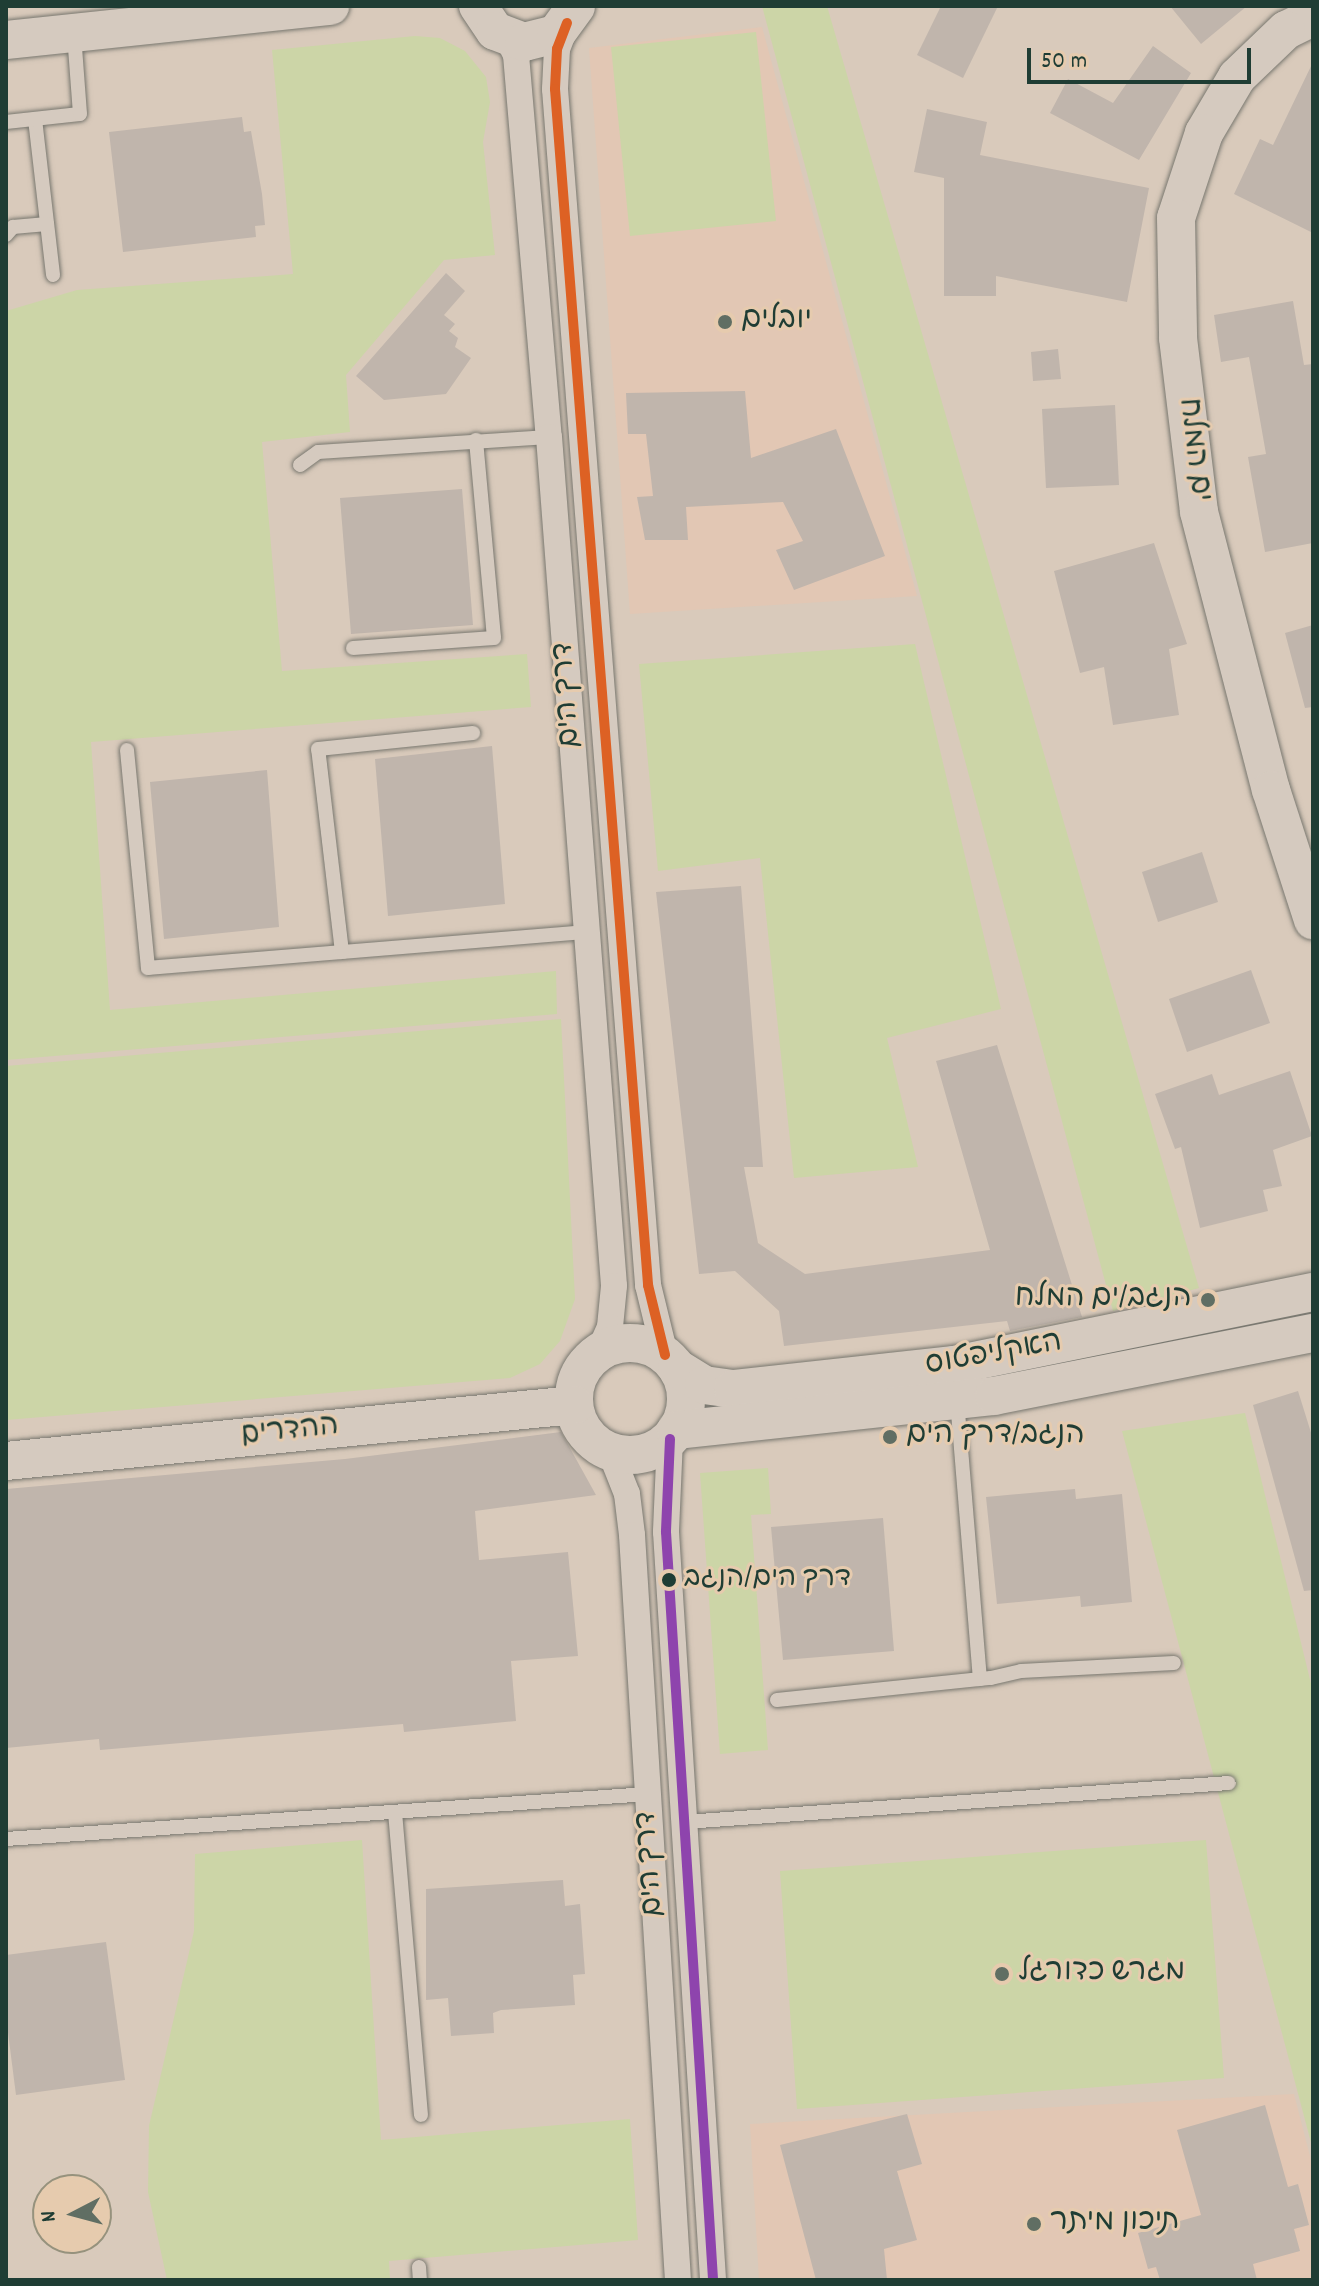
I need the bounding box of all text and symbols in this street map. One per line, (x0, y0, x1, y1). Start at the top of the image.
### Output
scale bar (1031, 32, 1255, 82)
text: 50 m (1041, 45, 1087, 79)
place label: יובלים (741, 304, 812, 340)
marker: יובלים (716, 313, 734, 331)
street label: ים המלח (1168, 396, 1216, 504)
street label: דרך הים (547, 641, 591, 749)
place label: הנגב/ים המלח (1015, 1282, 1192, 1318)
marker: הנגב/ים המלח (1199, 1291, 1217, 1309)
street label: האקליפטוס (923, 1326, 1065, 1386)
street label: ההדרים (239, 1410, 341, 1456)
place label: הנגב/דרך הים (906, 1419, 1085, 1455)
marker: הנגב/דרך הים (881, 1428, 899, 1446)
place label: דרך הים/הנגב (684, 1563, 851, 1597)
marker: דרך הים/הנגב (661, 1572, 677, 1588)
street label: דרך הים (630, 1810, 674, 1918)
place label: מגרש כדורגל (1018, 1956, 1185, 1992)
marker: מגרש כדורגל (993, 1965, 1011, 1983)
north arrow (32, 2174, 112, 2254)
place label: תיכון מיתר (1050, 2206, 1180, 2242)
text: N (34, 2209, 66, 2223)
marker: תיכון מיתר (1025, 2215, 1043, 2233)

